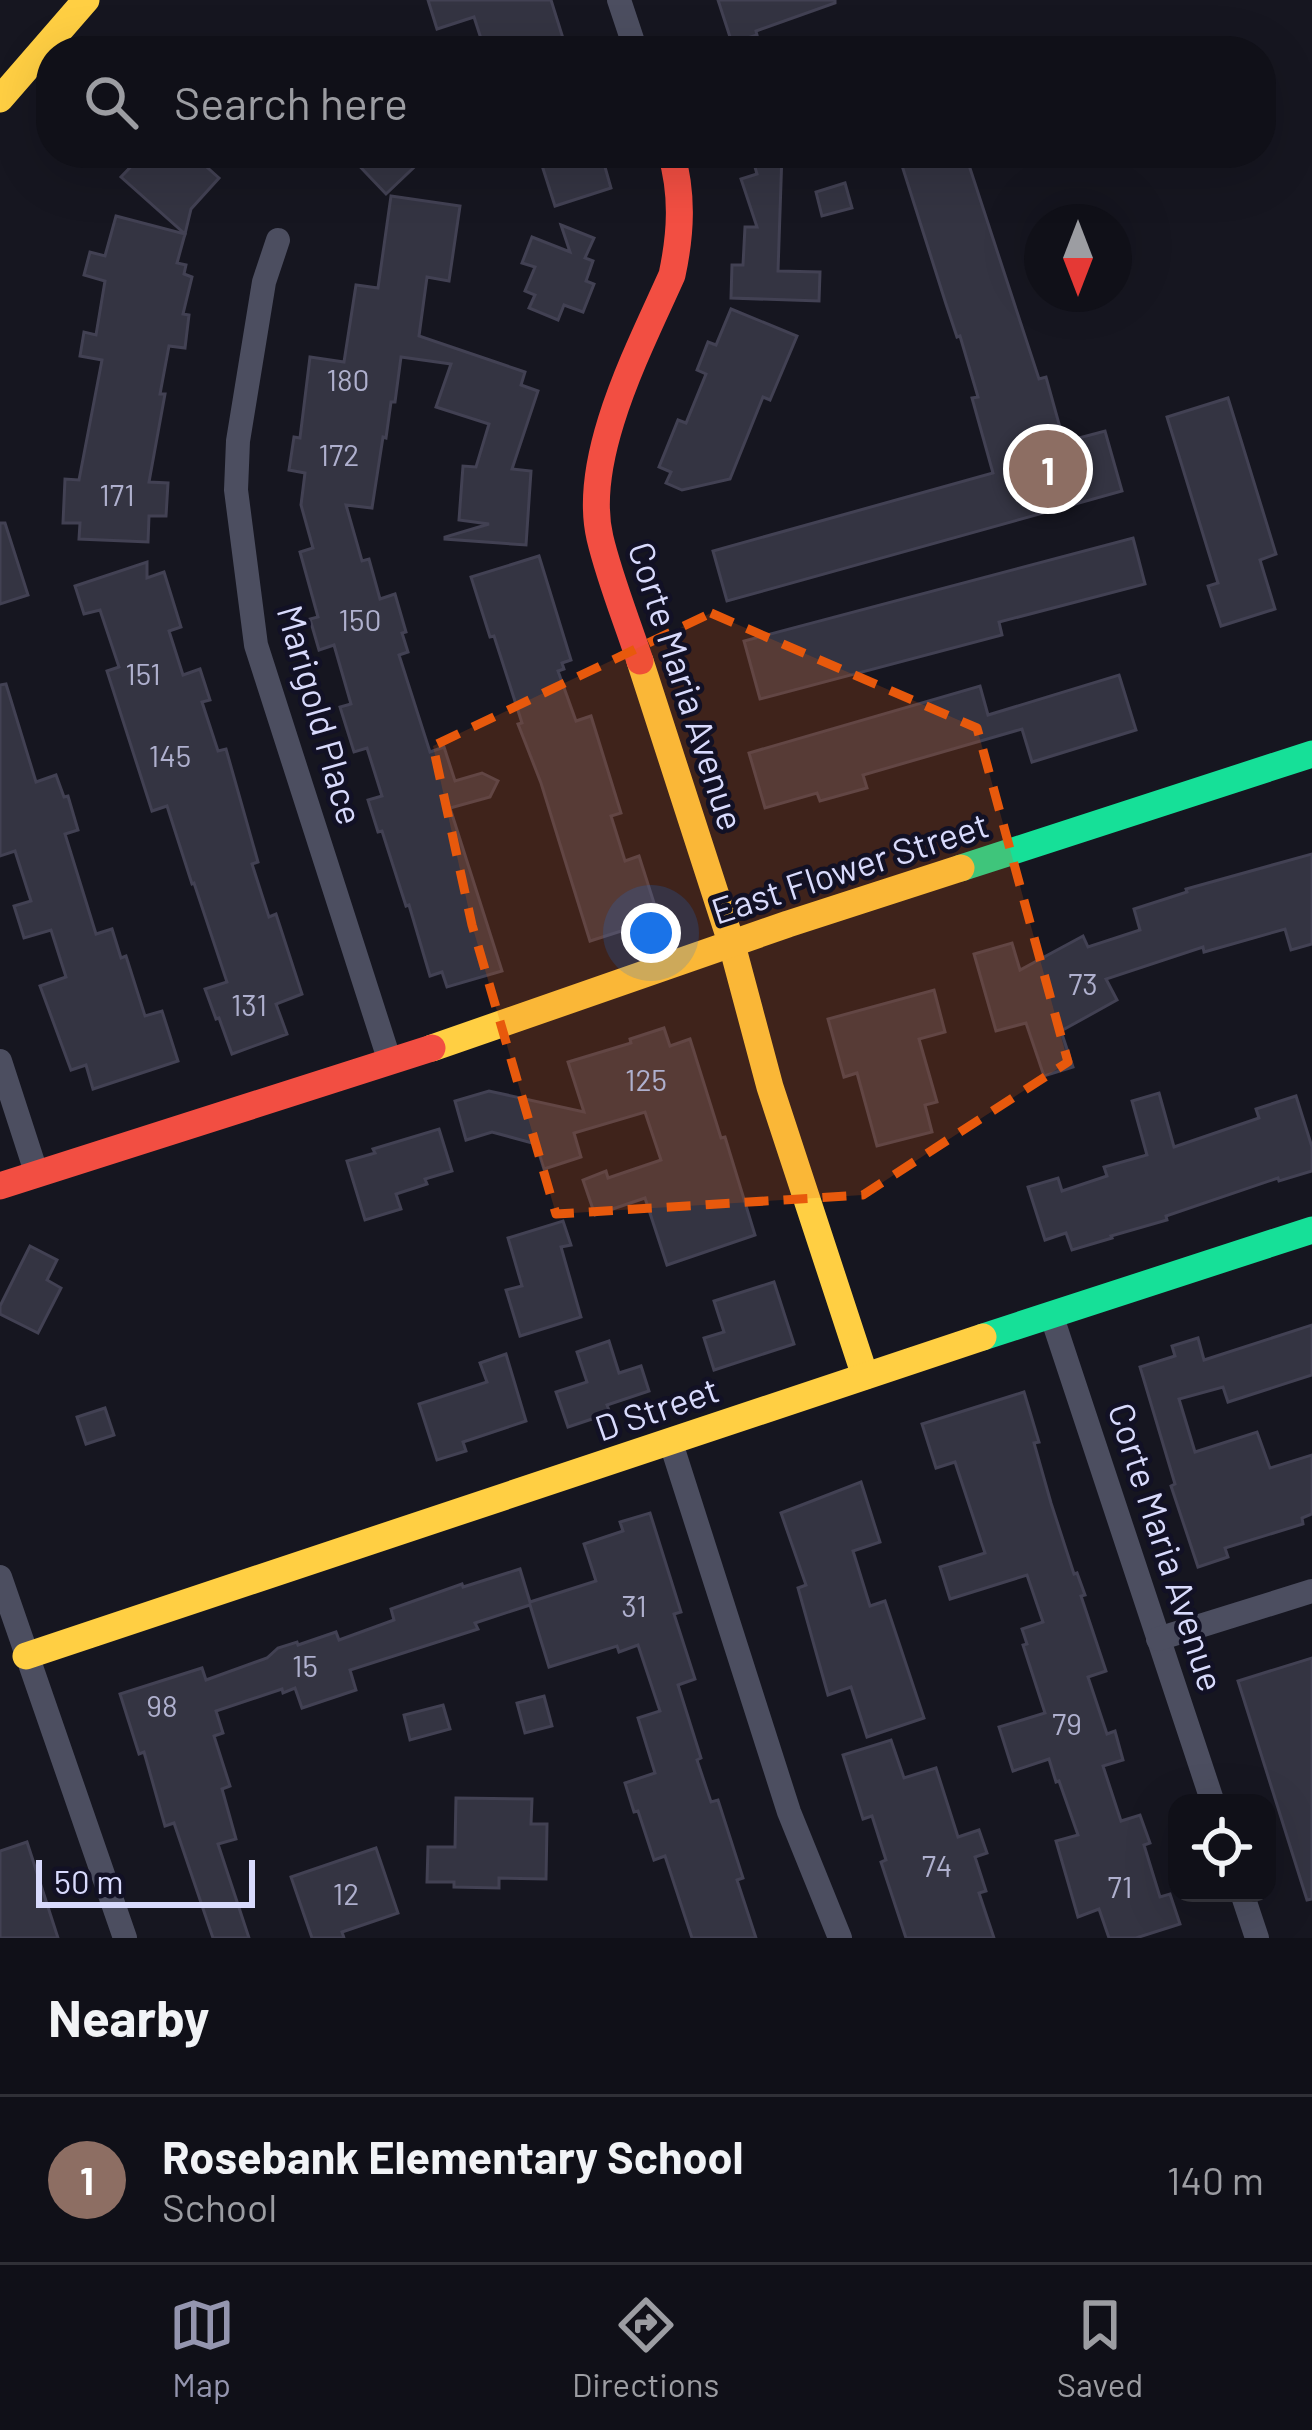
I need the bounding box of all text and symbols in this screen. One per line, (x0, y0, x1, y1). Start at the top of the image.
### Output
search box (36, 36, 1276, 168)
icon: search (78, 69, 144, 135)
text: Search here (174, 75, 408, 129)
north arrow (1024, 204, 1132, 312)
house number: 180 (326, 361, 370, 397)
pin: 1 (1009, 424, 1087, 514)
house number: 172 (319, 436, 359, 472)
house number: 171 (99, 476, 135, 512)
street label: Corte Maria Avenue (621, 536, 754, 835)
street label: Marigold Place (270, 600, 373, 829)
house number: 150 (339, 601, 381, 637)
house number: 151 (125, 655, 161, 691)
house number: 145 (149, 737, 191, 773)
street label: East Flower Street (706, 802, 993, 932)
your location (621, 903, 681, 963)
house number: 73 (1068, 965, 1098, 1001)
house number: 131 (231, 986, 267, 1022)
house number: 125 (625, 1061, 667, 1097)
street label: D Street (589, 1366, 724, 1449)
street label: Corte Maria Avenue (1101, 1397, 1234, 1696)
house number: 31 (621, 1587, 647, 1623)
house number: 15 (292, 1647, 318, 1683)
house number: 98 (146, 1687, 178, 1723)
house number: 79 (1052, 1705, 1082, 1741)
map controls (1168, 1794, 1276, 1902)
button: locate (1168, 1794, 1276, 1902)
house number: 74 (922, 1847, 952, 1883)
scale bar (36, 1854, 255, 1907)
text: 50 m (54, 1861, 124, 1901)
house number: 71 (1108, 1868, 1132, 1904)
house number: 12 (333, 1875, 359, 1911)
text: Nearby (48, 1986, 209, 2047)
text: Rosebank Elementary School (162, 2129, 744, 2183)
text: 1 (80, 2156, 94, 2203)
text: 140 m (1167, 2156, 1264, 2203)
text: School (162, 2183, 277, 2230)
tab: Map (169, 2292, 235, 2404)
tab: Directions (572, 2292, 719, 2404)
tab: Saved (1057, 2292, 1143, 2404)

